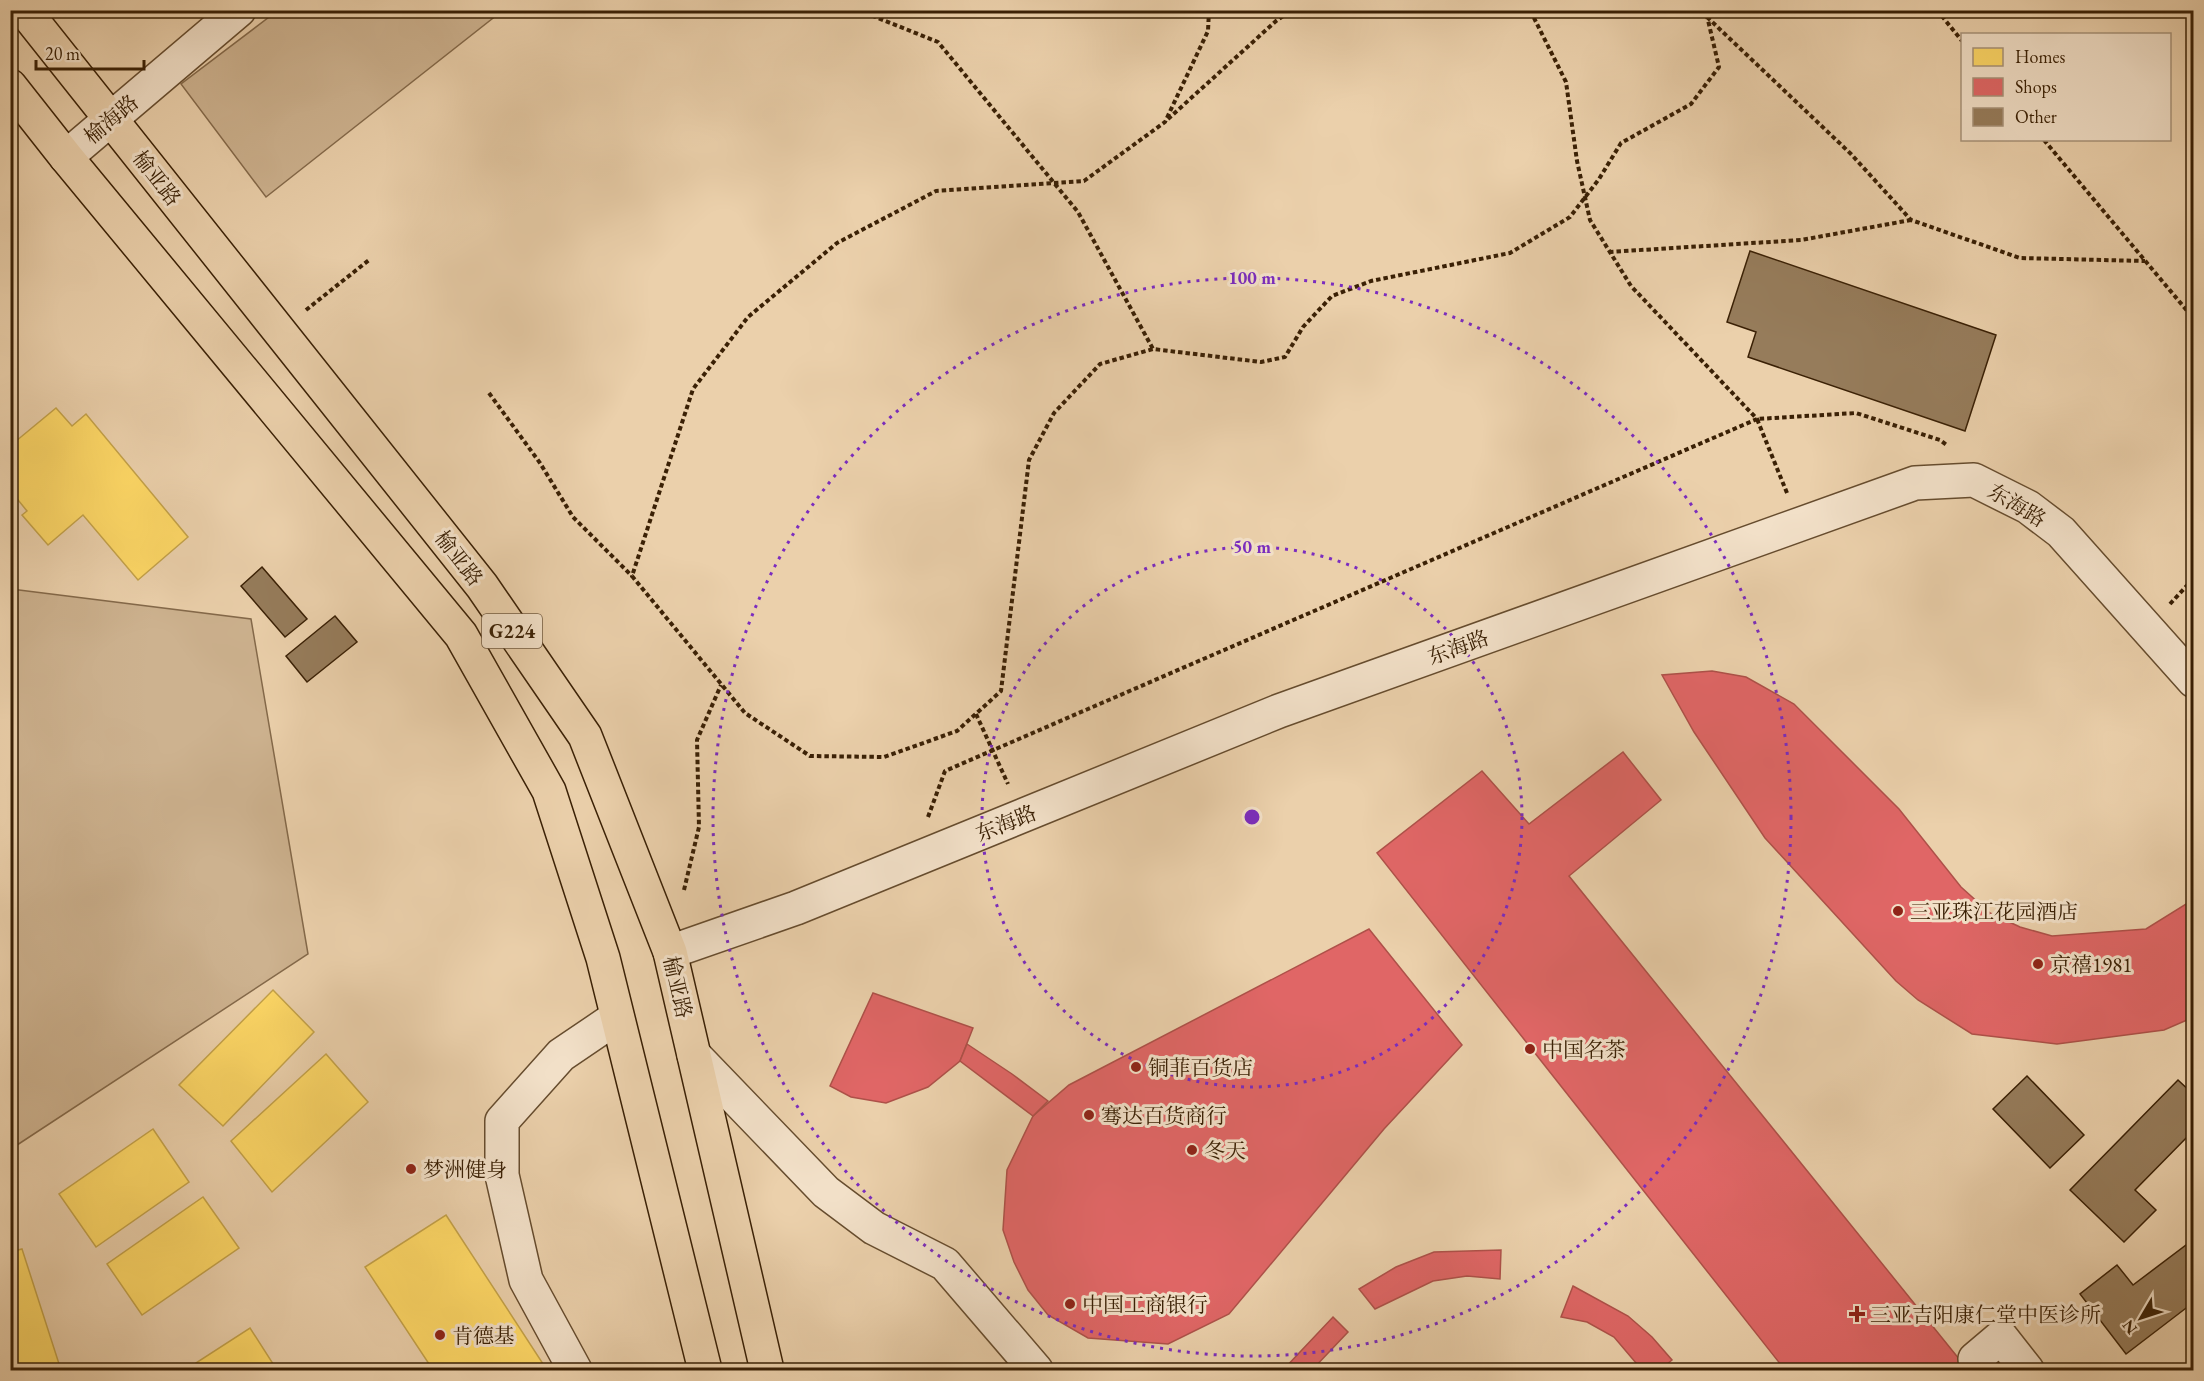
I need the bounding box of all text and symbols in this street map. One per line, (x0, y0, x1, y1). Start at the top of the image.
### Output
scale bar (36, 33, 144, 71)
legend (1961, 33, 2171, 141)
text: 20 m (45, 42, 80, 65)
text: Homes (2015, 45, 2066, 68)
text: Shops (2015, 75, 2057, 98)
street label: 榆海路 (78, 88, 144, 150)
text: Other (2015, 105, 2057, 128)
street label: 榆亚路 (127, 145, 187, 211)
text: 100 m (1228, 266, 1276, 289)
street label: 东海路 (1983, 477, 2051, 533)
street label: 榆亚路 (429, 525, 489, 591)
text: 50 m (1233, 535, 1271, 558)
road number: G224 (482, 614, 542, 648)
street label: 东海路 (1424, 624, 1492, 670)
street label: 东海路 (972, 799, 1040, 847)
centre of rings (1242, 807, 1262, 827)
place label: 三亚珠江花园酒店 (1910, 898, 2078, 925)
marker: 三亚珠江花园酒店 (1891, 904, 1905, 918)
place label: 京禧1981 (2050, 951, 2132, 978)
street label: 榆亚路 (658, 953, 698, 1021)
marker: 京禧1981 (2031, 957, 2045, 971)
place label: 中国名茶 (1542, 1036, 1626, 1063)
marker: 中国名茶 (1523, 1042, 1537, 1056)
place label: 铜菲百货店 (1148, 1054, 1253, 1081)
marker: 铜菲百货店 (1129, 1060, 1143, 1074)
place label: 骞达百货商行 (1101, 1102, 1227, 1129)
marker: 骞达百货商行 (1082, 1108, 1096, 1122)
place label: 冬天 (1204, 1137, 1246, 1164)
marker: 冬天 (1185, 1143, 1199, 1157)
place label: 梦洲健身 (423, 1156, 507, 1183)
marker: 梦洲健身 (404, 1162, 418, 1176)
north arrow (2111, 1288, 2171, 1348)
place label: 中国工商银行 (1082, 1291, 1208, 1318)
marker: 中国工商银行 (1063, 1297, 1077, 1311)
place label: 三亚吉阳康仁堂中医诊所 (1870, 1301, 2101, 1328)
marker: 三亚吉阳康仁堂中医诊所 (1848, 1305, 1866, 1323)
text: N (2117, 1315, 2142, 1339)
place label: 肯德基 (452, 1322, 515, 1349)
marker: 肯德基 (433, 1328, 447, 1342)

